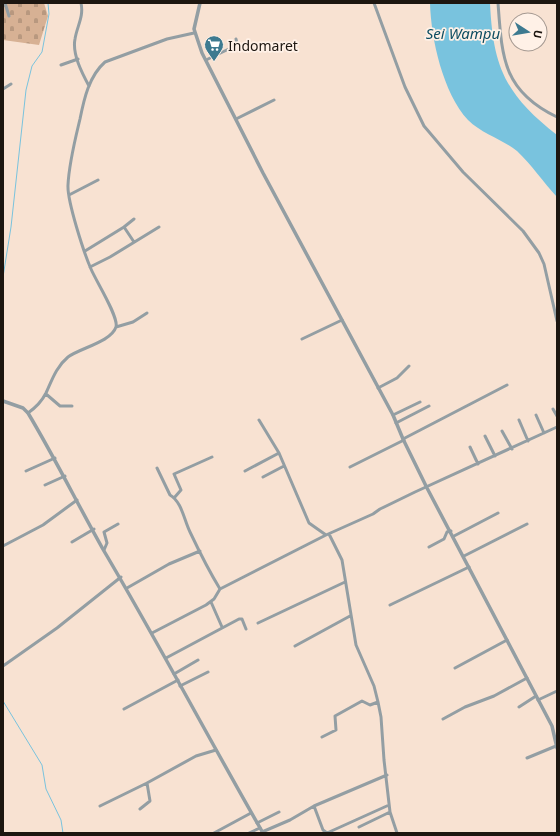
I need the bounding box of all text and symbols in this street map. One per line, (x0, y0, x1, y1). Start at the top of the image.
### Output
north arrow (508, 12, 548, 52)
water label: Sei Wampu (426, 23, 501, 43)
text: U (530, 29, 546, 40)
supermarket icon: Indomaret (203, 34, 225, 62)
place label: Indomaret (228, 36, 298, 55)

